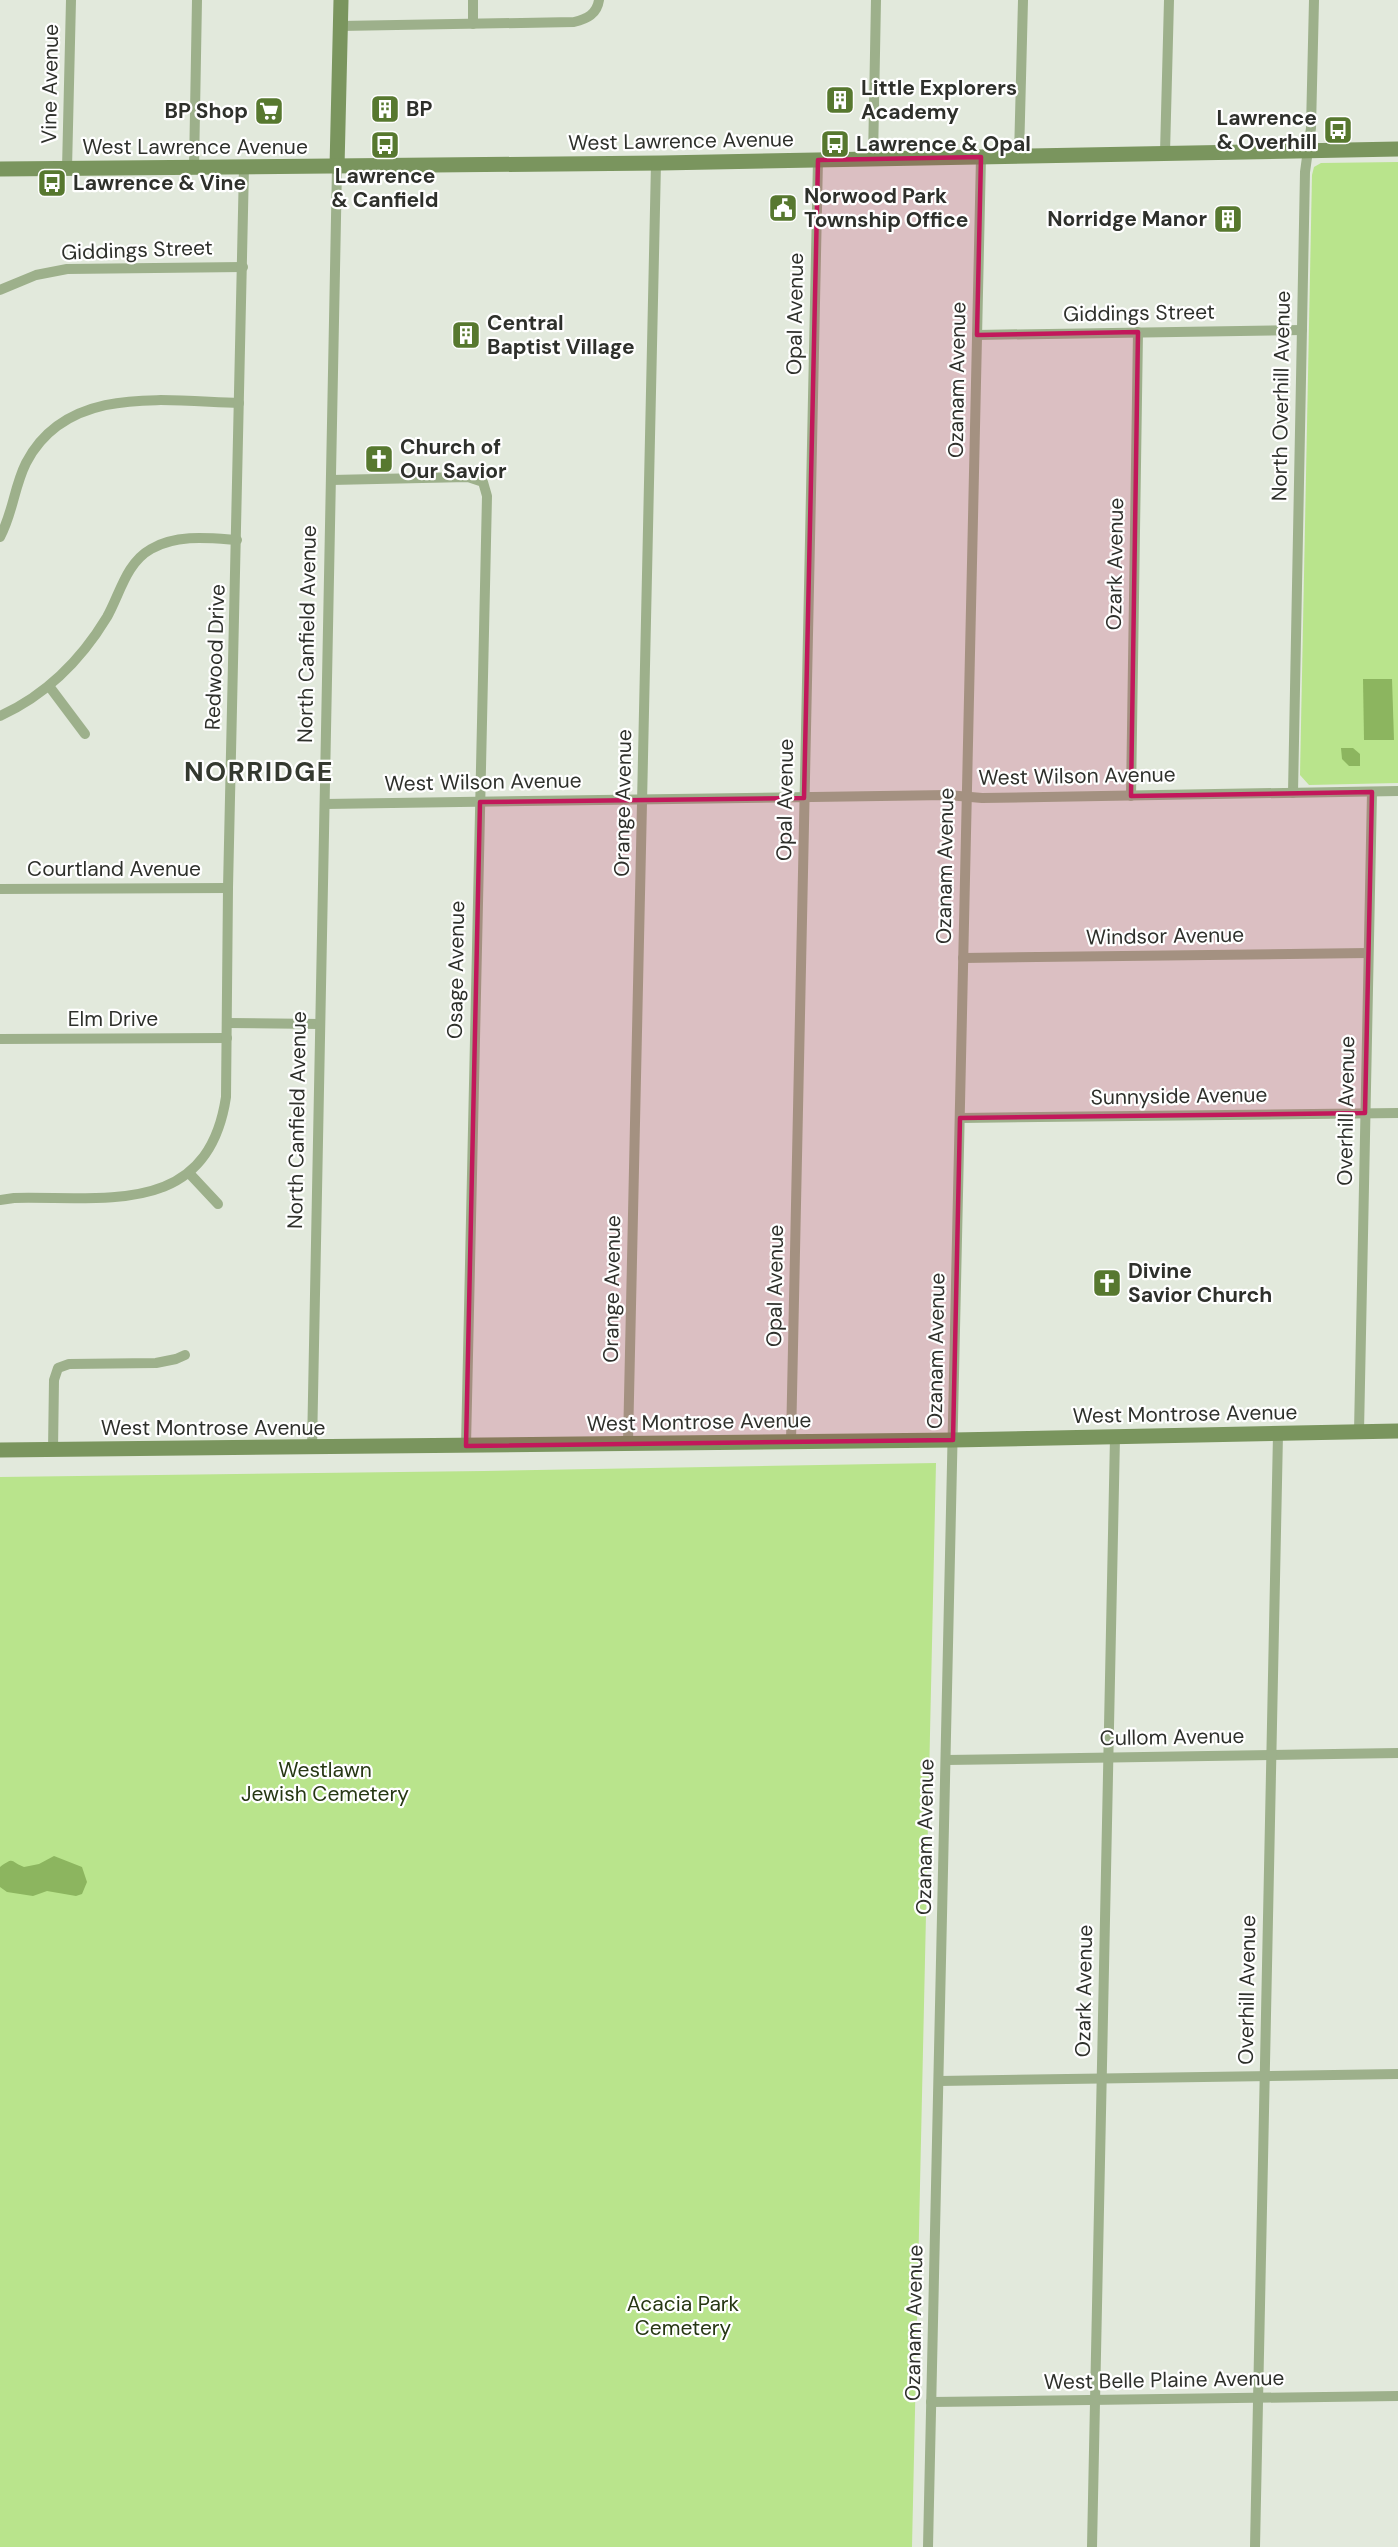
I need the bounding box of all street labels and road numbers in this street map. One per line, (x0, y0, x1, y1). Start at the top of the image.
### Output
street label: Vine Avenue (35, 24, 65, 144)
street label: West Lawrence Avenue (568, 125, 794, 157)
street label: West Lawrence Avenue (82, 133, 308, 161)
street label: Giddings Street (61, 233, 213, 267)
street label: Opal Avenue (780, 252, 810, 375)
street label: North Overhill Avenue (1265, 290, 1297, 502)
street label: Giddings Street (1063, 298, 1215, 328)
street label: Ozanam Avenue (942, 301, 972, 458)
street label: Ozark Avenue (1100, 497, 1130, 631)
street label: North Canfield Avenue (291, 525, 323, 743)
street label: Redwood Drive (198, 584, 232, 730)
street label: Orange Avenue (608, 729, 638, 877)
street label: Opal Avenue (770, 738, 800, 861)
street label: West Wilson Avenue (978, 760, 1176, 792)
street label: West Wilson Avenue (384, 766, 582, 798)
street label: Ozanam Avenue (930, 787, 960, 944)
street label: Courtland Avenue (27, 855, 201, 883)
street label: Osage Avenue (441, 901, 471, 1039)
street label: Windsor Avenue (1086, 921, 1244, 951)
street label: Elm Drive (68, 1005, 158, 1033)
street label: North Canfield Avenue (281, 1011, 313, 1229)
street label: Overhill Avenue (1331, 1036, 1361, 1186)
street label: Sunnyside Avenue (1090, 1080, 1268, 1112)
street label: Orange Avenue (597, 1215, 627, 1363)
street label: Opal Avenue (760, 1224, 790, 1347)
street label: Ozanam Avenue (921, 1272, 951, 1429)
street label: West Montrose Avenue (1072, 1398, 1298, 1430)
street label: West Montrose Avenue (586, 1406, 812, 1438)
street label: West Montrose Avenue (101, 1414, 325, 1442)
street label: Cullom Avenue (1099, 1722, 1245, 1752)
street label: Ozanam Avenue (910, 1758, 940, 1915)
street label: Overhill Avenue (1232, 1915, 1262, 2065)
street label: Ozark Avenue (1069, 1924, 1099, 2058)
street label: Ozanam Avenue (899, 2244, 929, 2401)
street label: West Belle Plaine Avenue (1043, 2364, 1285, 2396)

